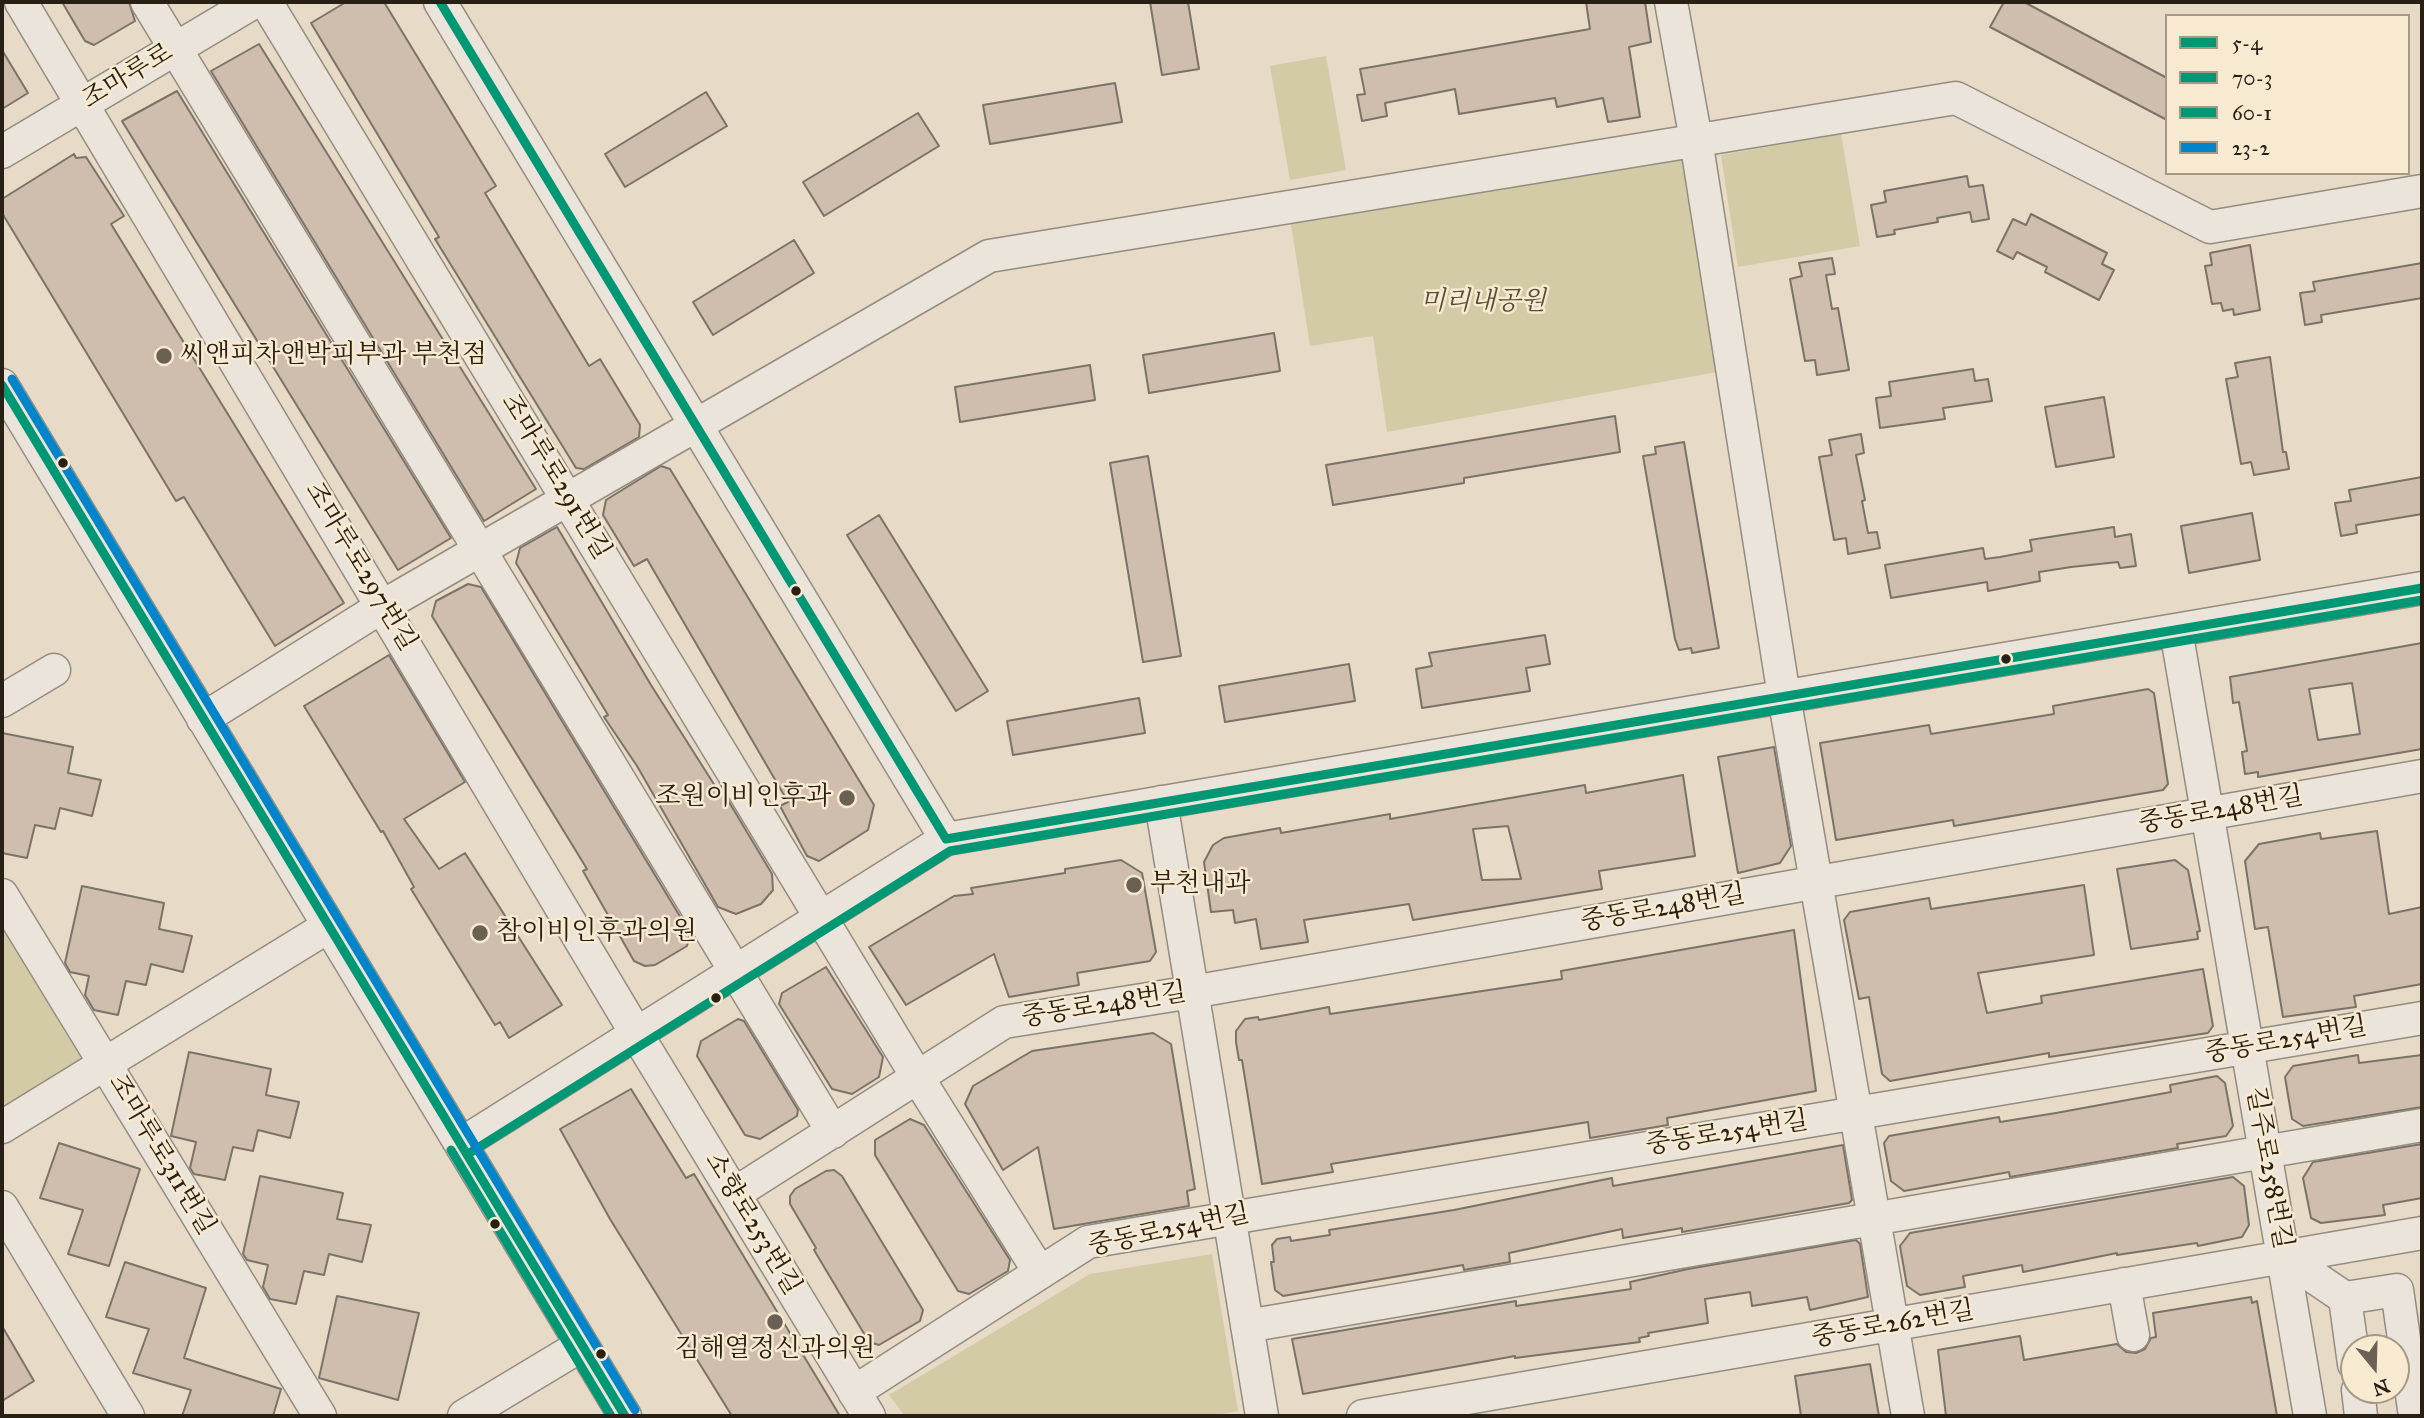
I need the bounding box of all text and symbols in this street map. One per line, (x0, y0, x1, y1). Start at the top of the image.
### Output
legend (2165, 14, 2410, 175)
text: 5-4 (2232, 30, 2262, 56)
street label: 조마루로 (77, 38, 179, 116)
text: 70-3 (2232, 65, 2272, 91)
text: 60-1 (2232, 100, 2272, 126)
text: 23-2 (2232, 135, 2270, 161)
park label: 미리내공원 (1420, 287, 1546, 319)
place label: 씨앤피차앤박피부과 부천점 (180, 340, 487, 372)
marker: 씨앤피차앤박피부과 부천점 (154, 346, 174, 366)
street label: 조마루로291번길 (493, 389, 617, 565)
unlabelled marker (56, 456, 70, 470)
street label: 조마루로297번길 (297, 477, 423, 657)
unlabelled marker (789, 584, 803, 598)
unlabelled marker (1999, 652, 2013, 666)
street label: 중동로248번길 (2136, 781, 2306, 841)
place label: 조원이비인후과 (655, 782, 831, 814)
marker: 조원이비인후과 (837, 788, 857, 808)
place label: 부천내과 (1150, 869, 1250, 901)
marker: 부천내과 (1124, 875, 1144, 895)
street label: 중동로248번길 (1578, 879, 1748, 939)
place label: 참이비인후과의원 (496, 917, 697, 949)
marker: 참이비인후과의원 (470, 923, 490, 943)
street label: 중동로248번길 (1019, 978, 1189, 1034)
unlabelled marker (709, 991, 723, 1005)
street label: 중동로254번길 (2202, 1011, 2370, 1071)
street label: 조마루로311번길 (101, 1069, 221, 1241)
street label: 길주로258번길 (2238, 1084, 2298, 1252)
street label: 중동로254번길 (1644, 1106, 1810, 1162)
street label: 소향로253번길 (697, 1147, 807, 1301)
street label: 중동로254번길 (1086, 1199, 1252, 1263)
unlabelled marker (488, 1217, 502, 1231)
street label: 중동로262번길 (1809, 1295, 1977, 1355)
marker: 김해열정신과의원 (765, 1312, 785, 1332)
place label: 김해열정신과의원 (675, 1334, 875, 1366)
north arrow (2340, 1334, 2410, 1404)
unlabelled marker (594, 1347, 608, 1361)
text: N (2370, 1374, 2393, 1401)

